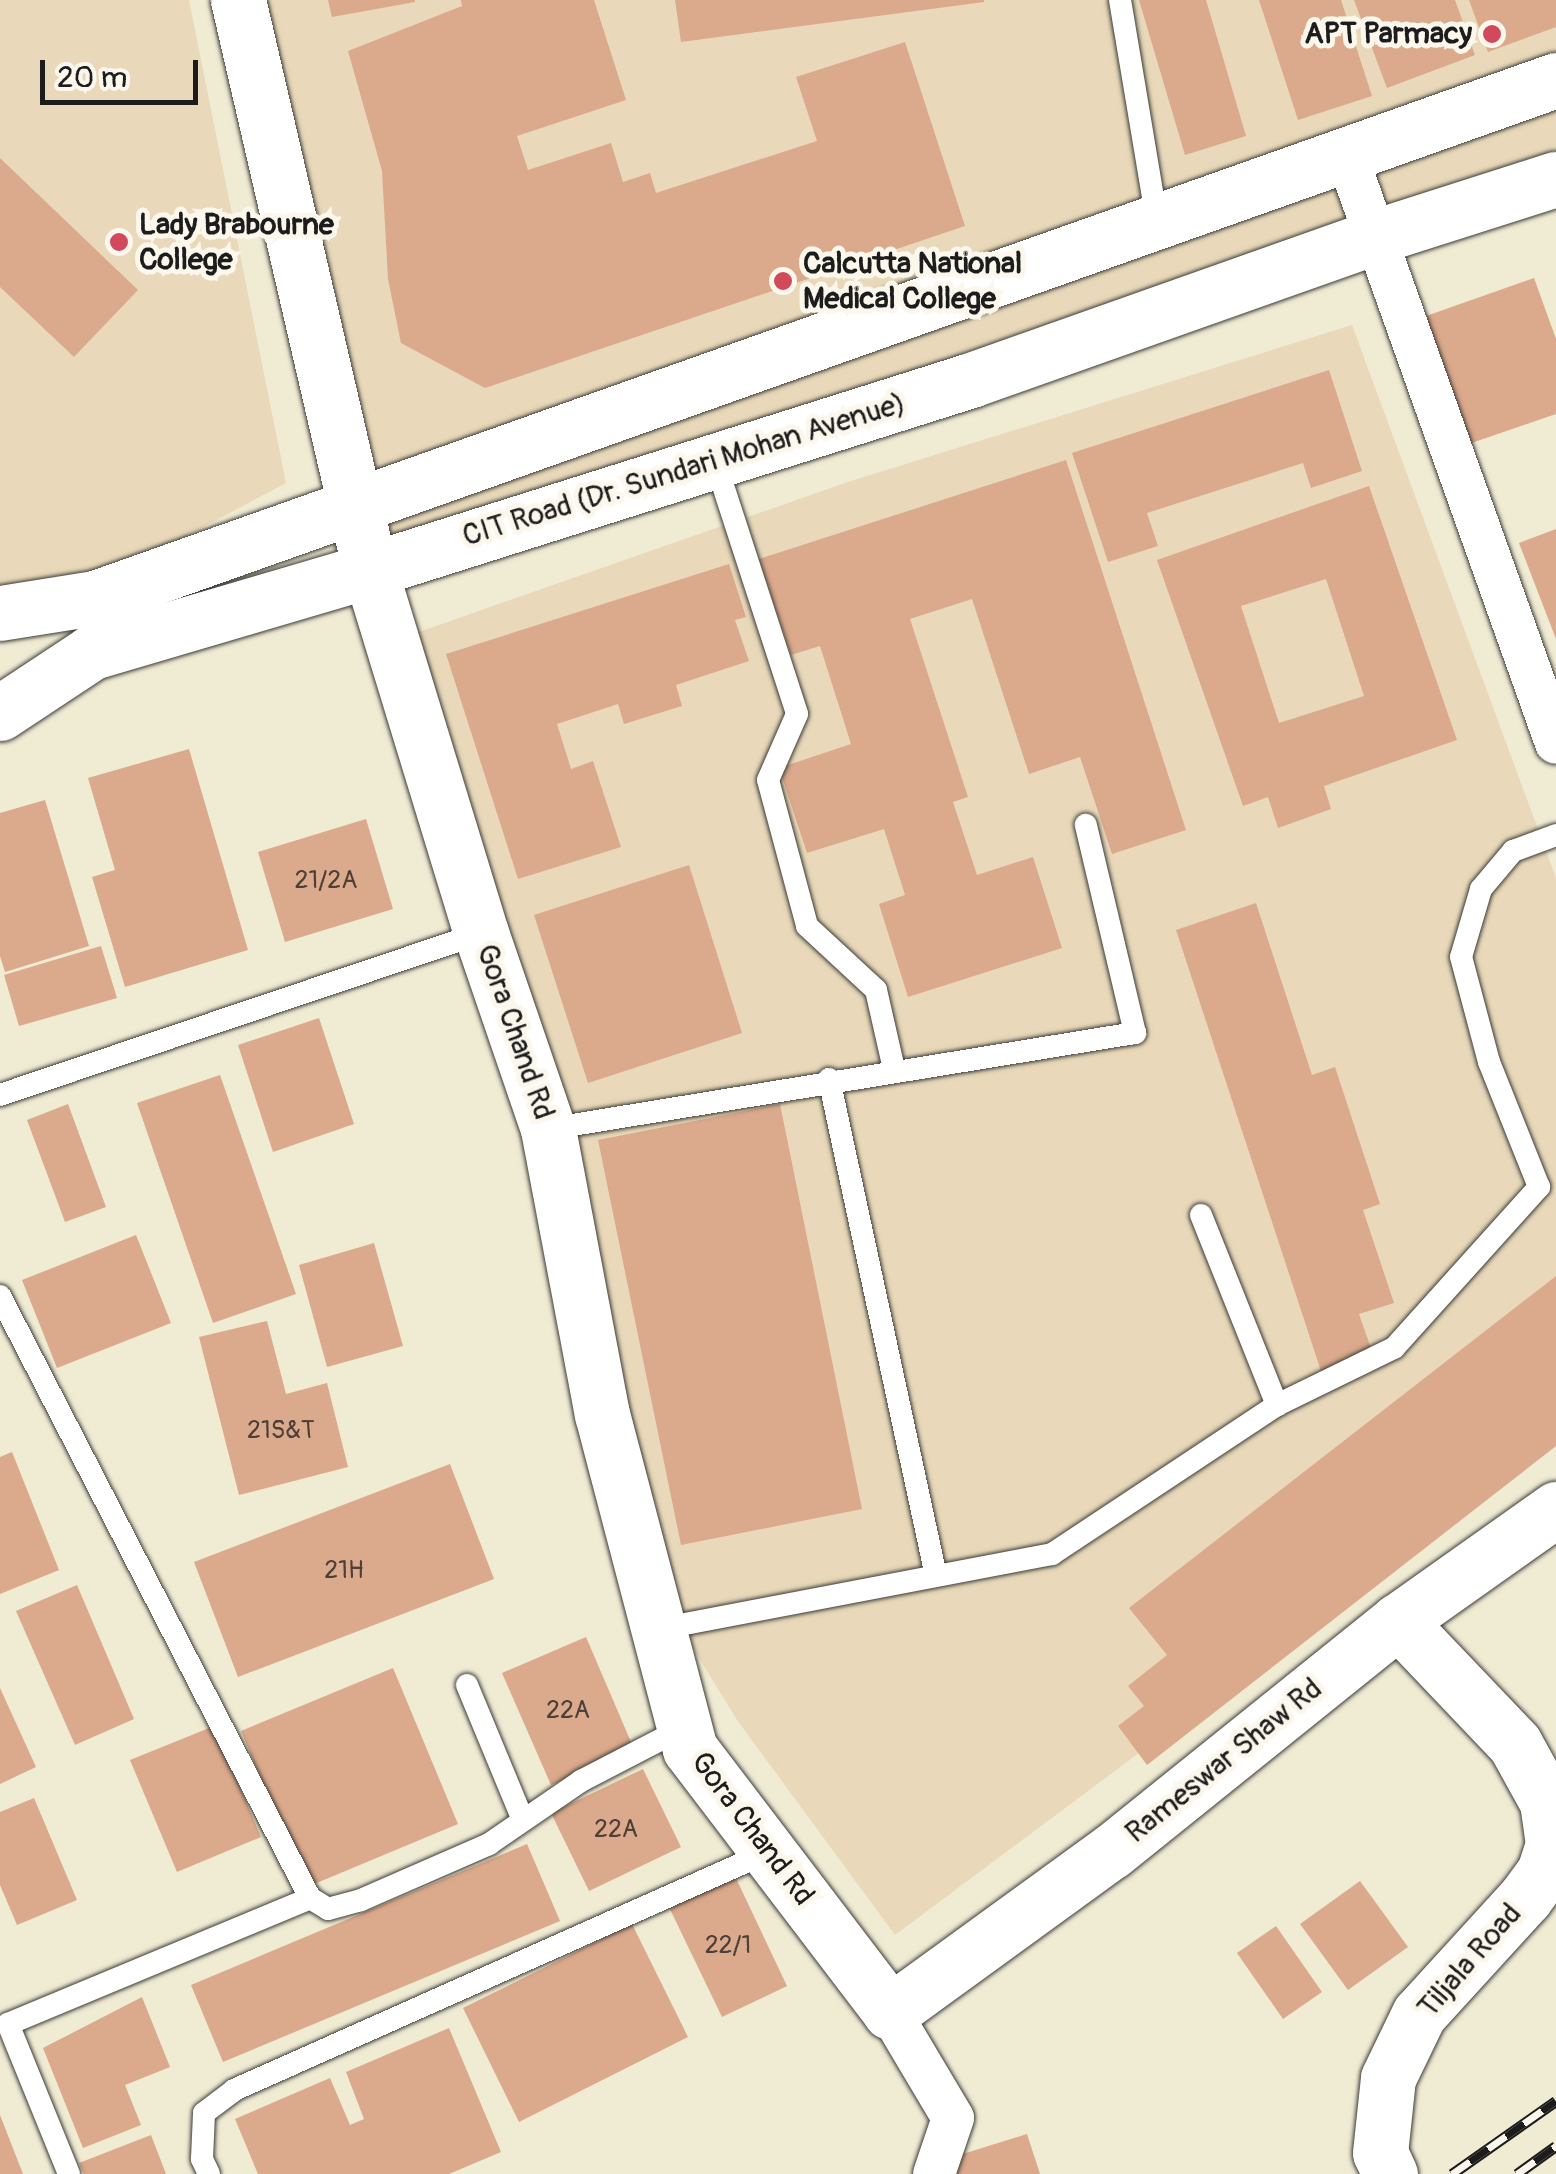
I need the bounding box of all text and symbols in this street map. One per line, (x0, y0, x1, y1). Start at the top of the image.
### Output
place label: APT Parmacy (1304, 16, 1472, 52)
marker: APT Parmacy (1481, 23, 1503, 45)
scale bar (45, 40, 202, 102)
text: 20 m (57, 59, 127, 96)
place label: Lady Brabourne College (139, 207, 334, 278)
marker: Lady Brabourne College (108, 231, 130, 253)
place label: Calcutta National Medical College (803, 246, 1022, 316)
marker: Calcutta National Medical College (772, 270, 794, 292)
street label: CIT Road (Dr. Sundari Mohan Avenue) (458, 385, 910, 555)
house number: 21/2A (295, 866, 357, 896)
street label: Gora Chand Rd (468, 940, 562, 1124)
house number: 21S&T (247, 1416, 315, 1446)
house number: 21H (324, 1556, 364, 1586)
street label: Rameswar Shaw Rd (1119, 1671, 1329, 1851)
house number: 22A (546, 1696, 590, 1726)
street label: Gora Chand Rd (683, 1745, 821, 1913)
house number: 22A (594, 1815, 638, 1845)
street label: Tiljala Road (1411, 1896, 1529, 2026)
house number: 22/1 (705, 1931, 751, 1961)

